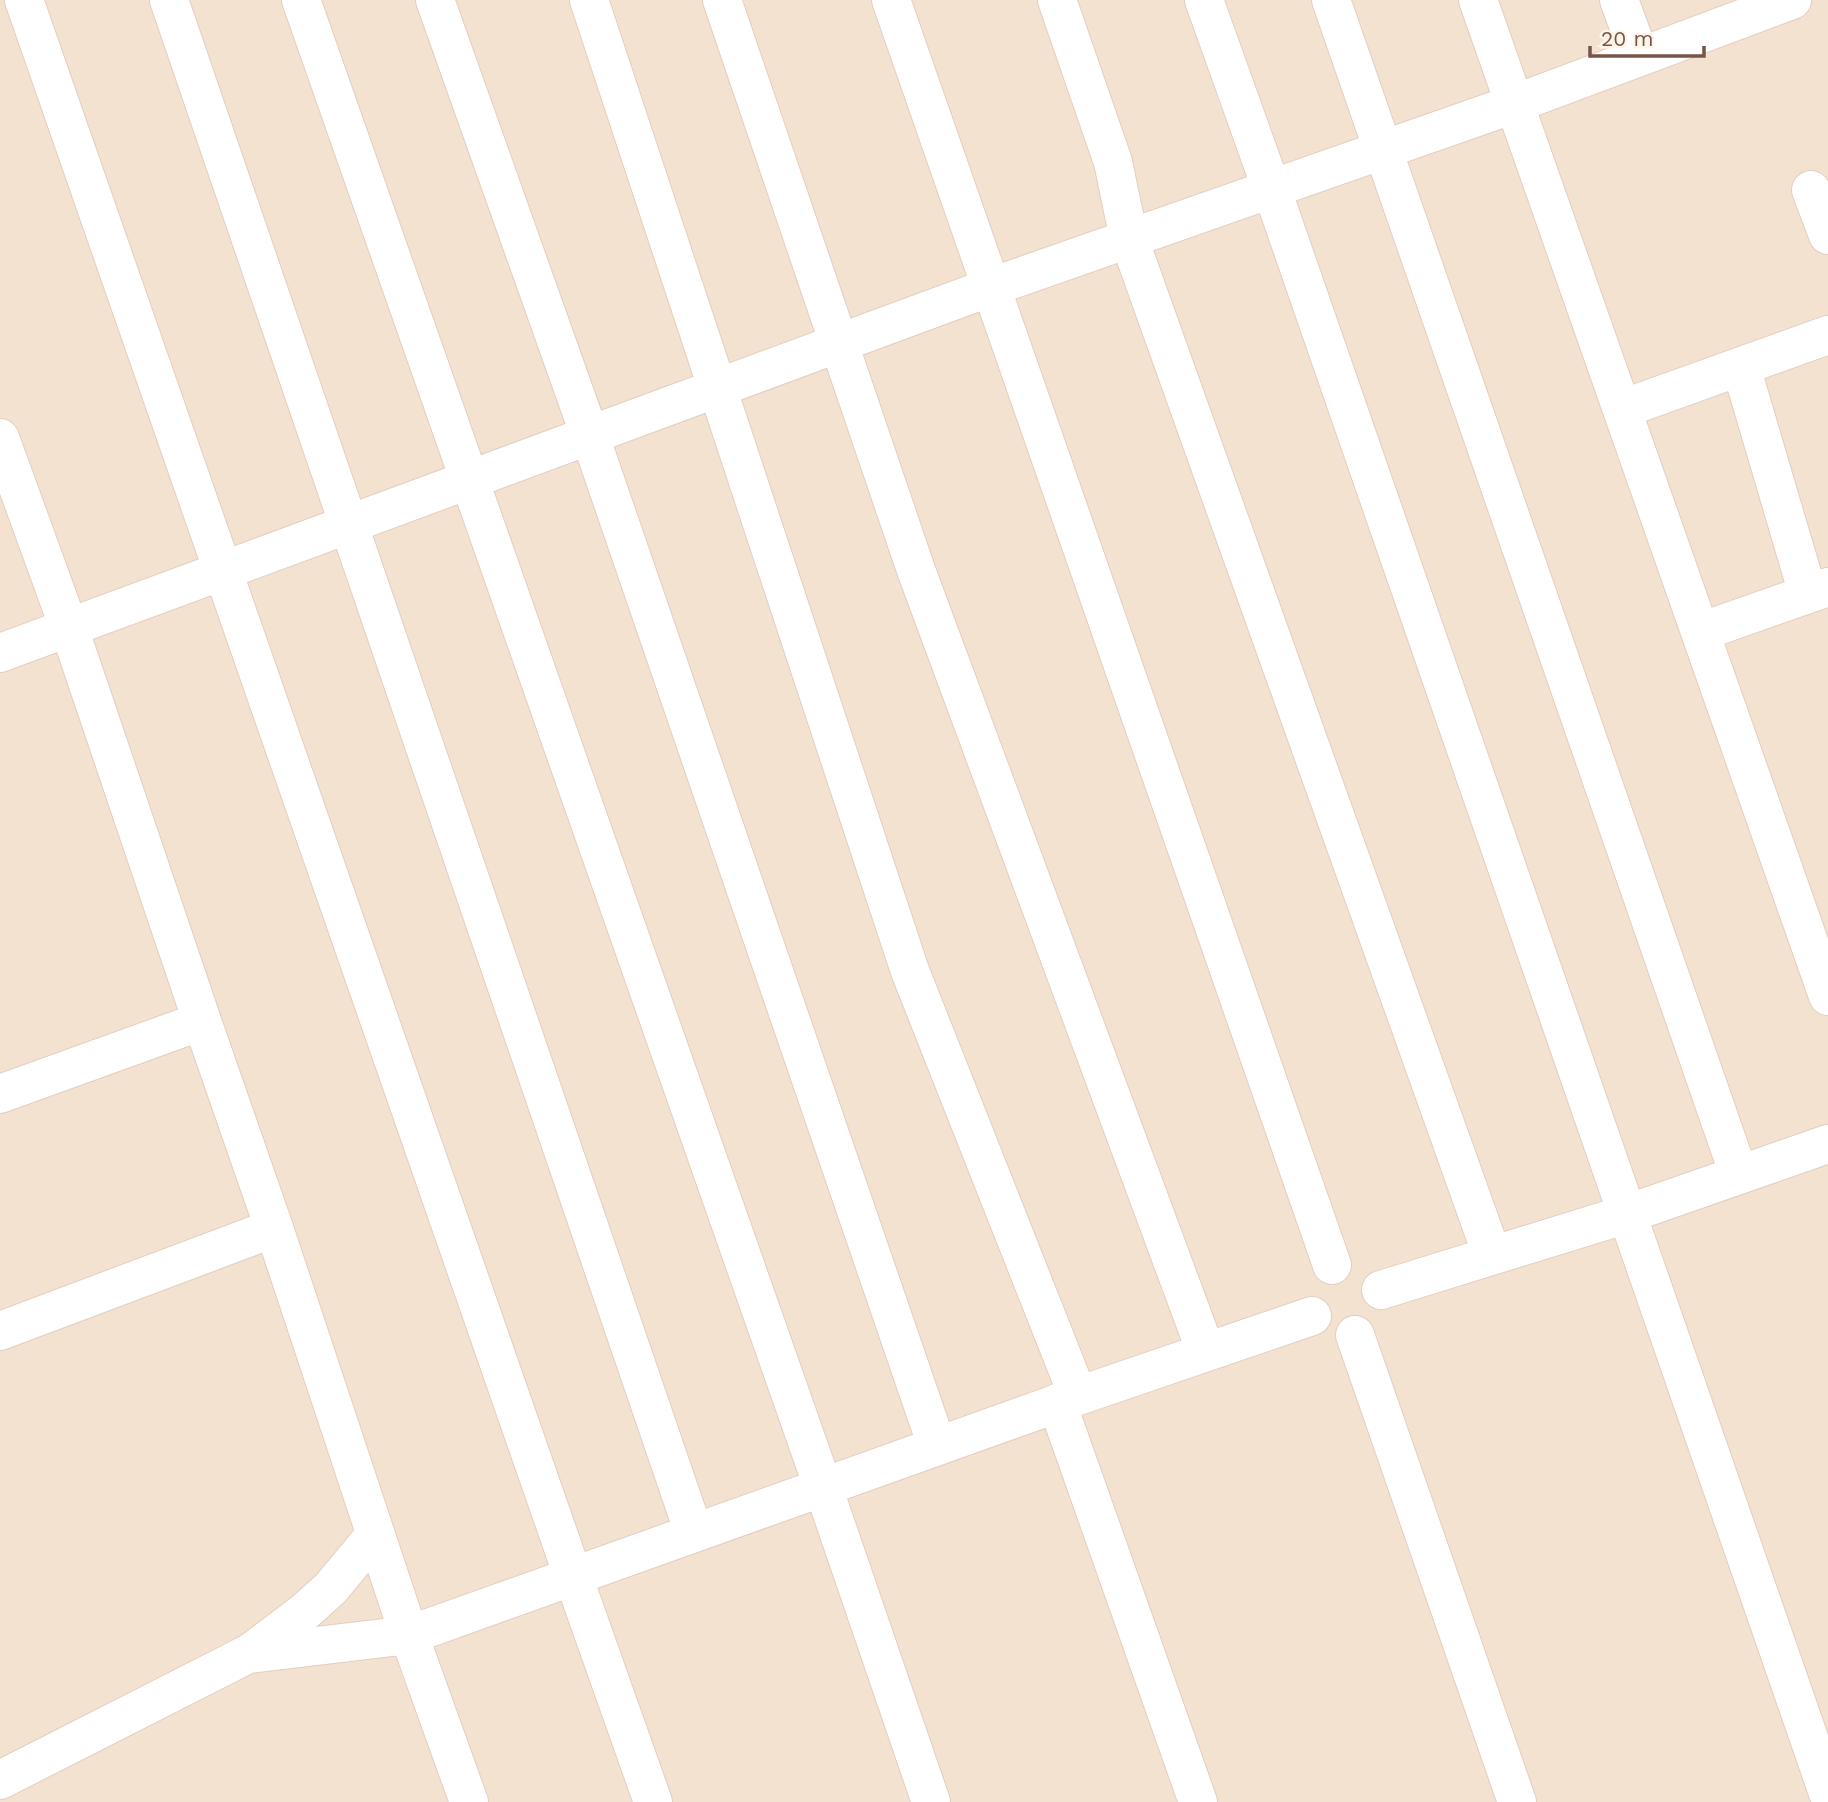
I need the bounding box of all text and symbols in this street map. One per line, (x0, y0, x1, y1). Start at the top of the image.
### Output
scale bar (1590, 14, 1704, 58)
text: 20 m (1601, 26, 1653, 51)

